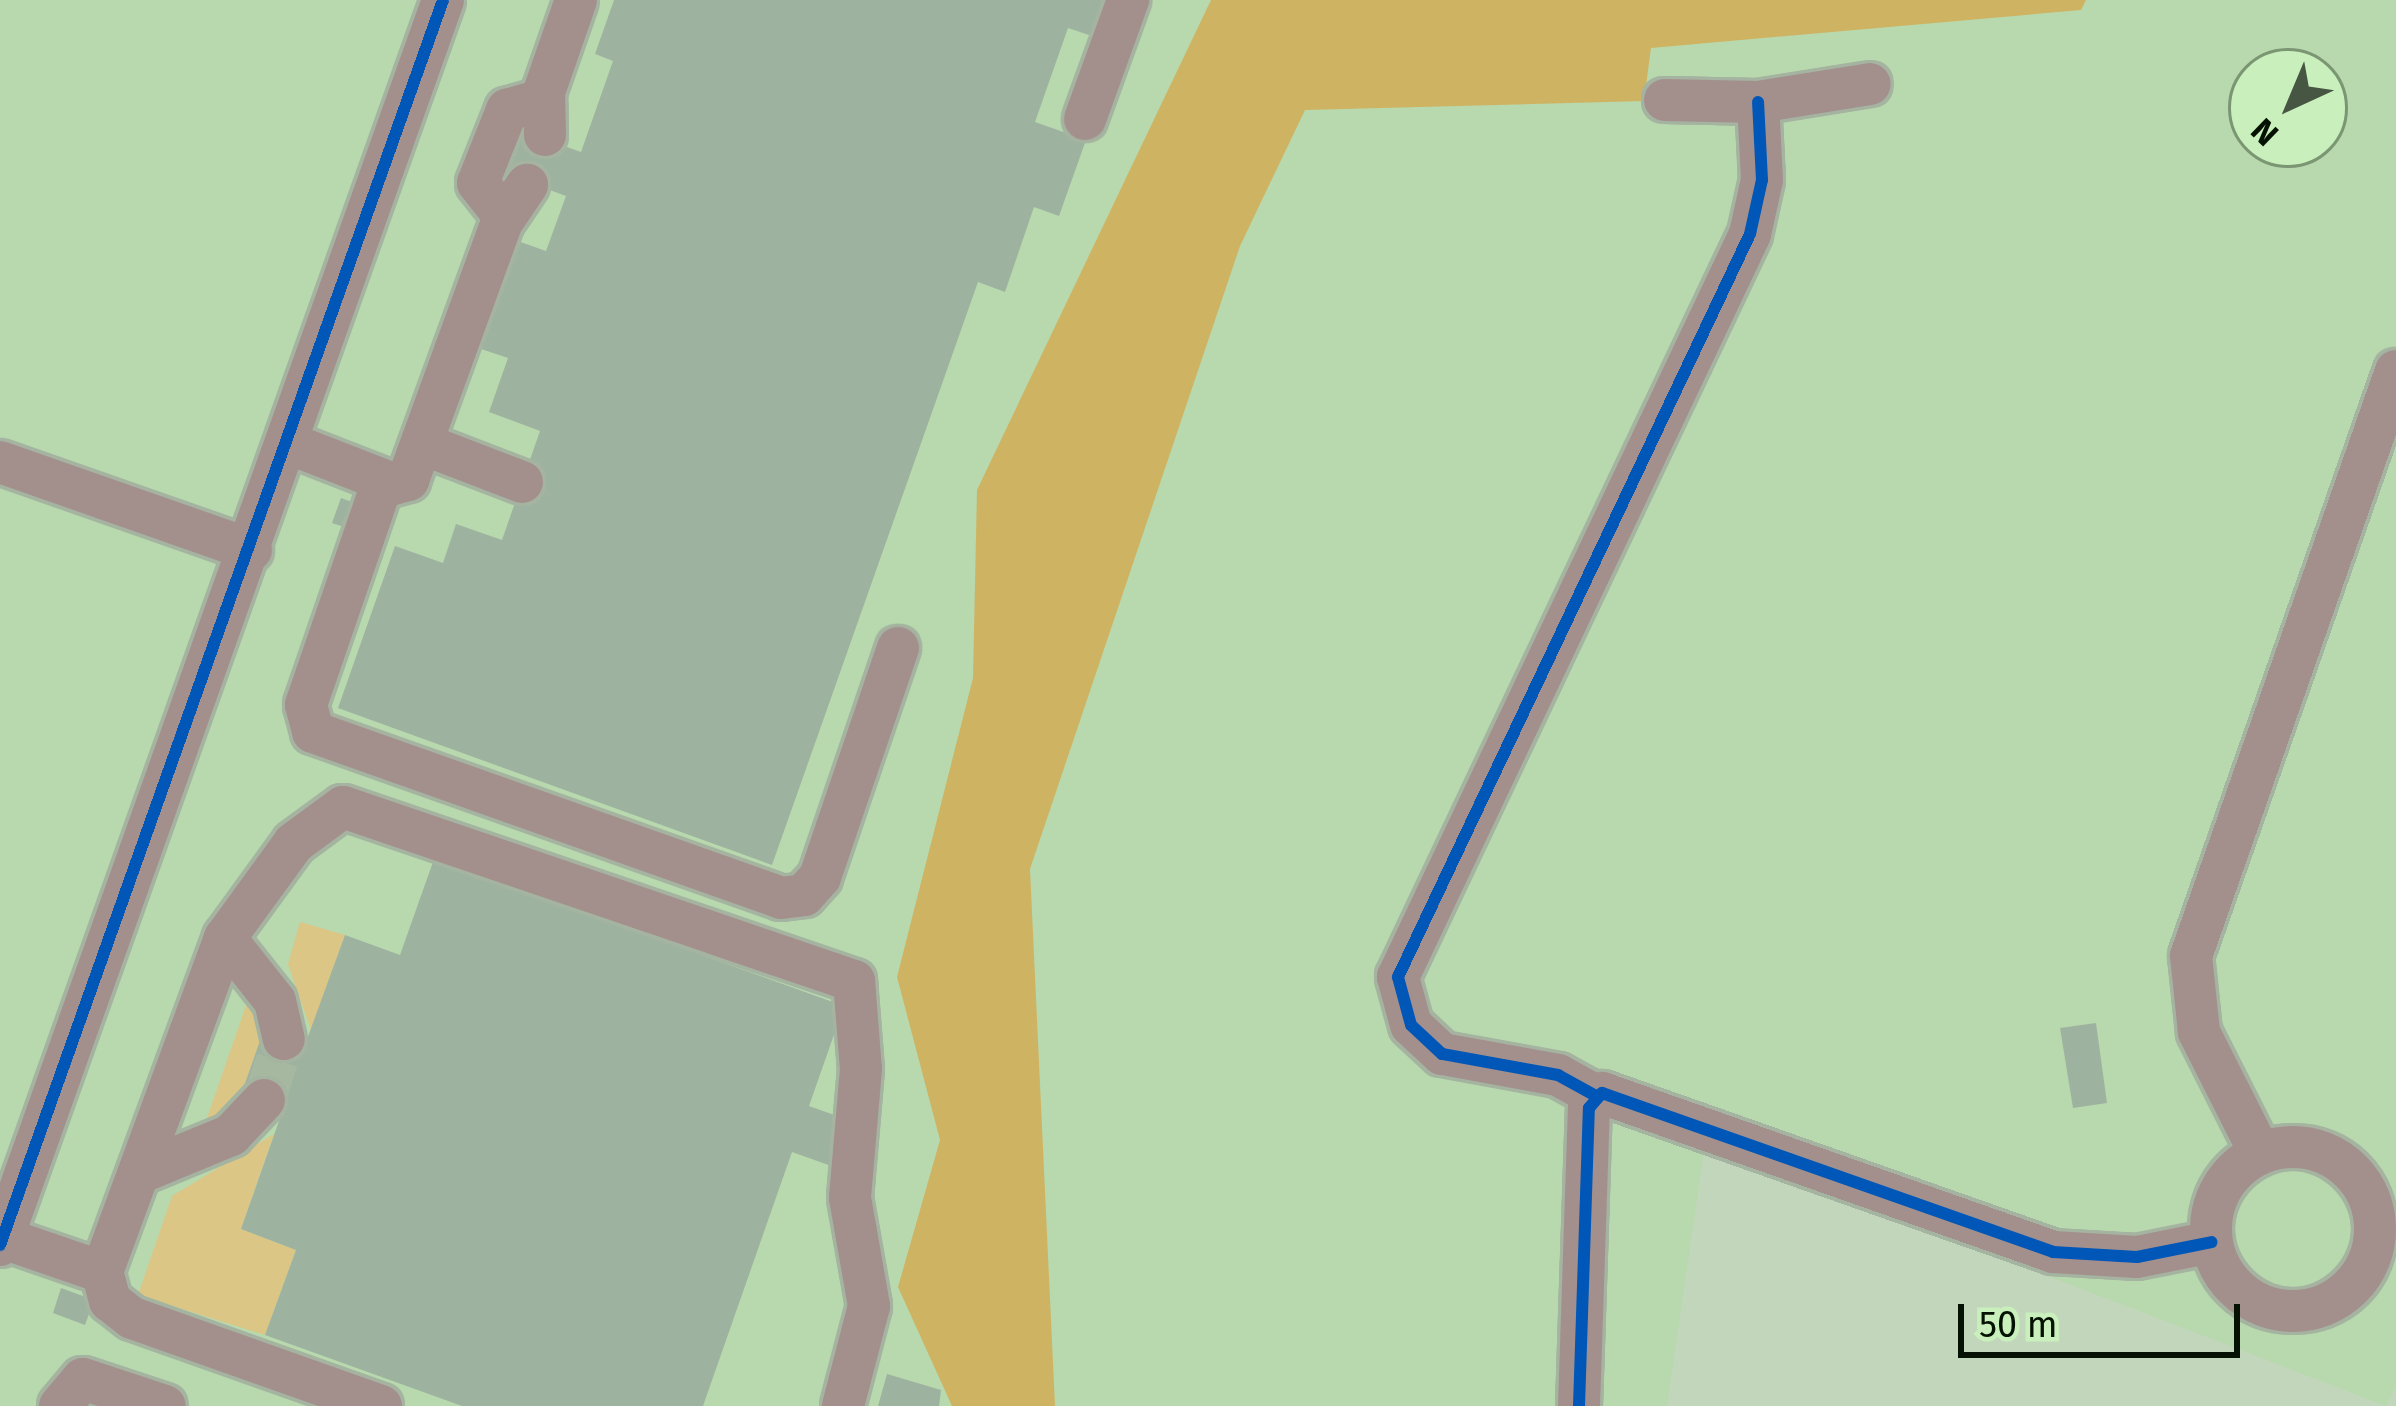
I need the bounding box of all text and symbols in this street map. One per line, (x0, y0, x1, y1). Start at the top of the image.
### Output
north arrow (2228, 48, 2348, 168)
text: N (2243, 110, 2287, 154)
scale bar (1964, 1280, 2246, 1354)
text: 50 m (1979, 1303, 2058, 1347)

